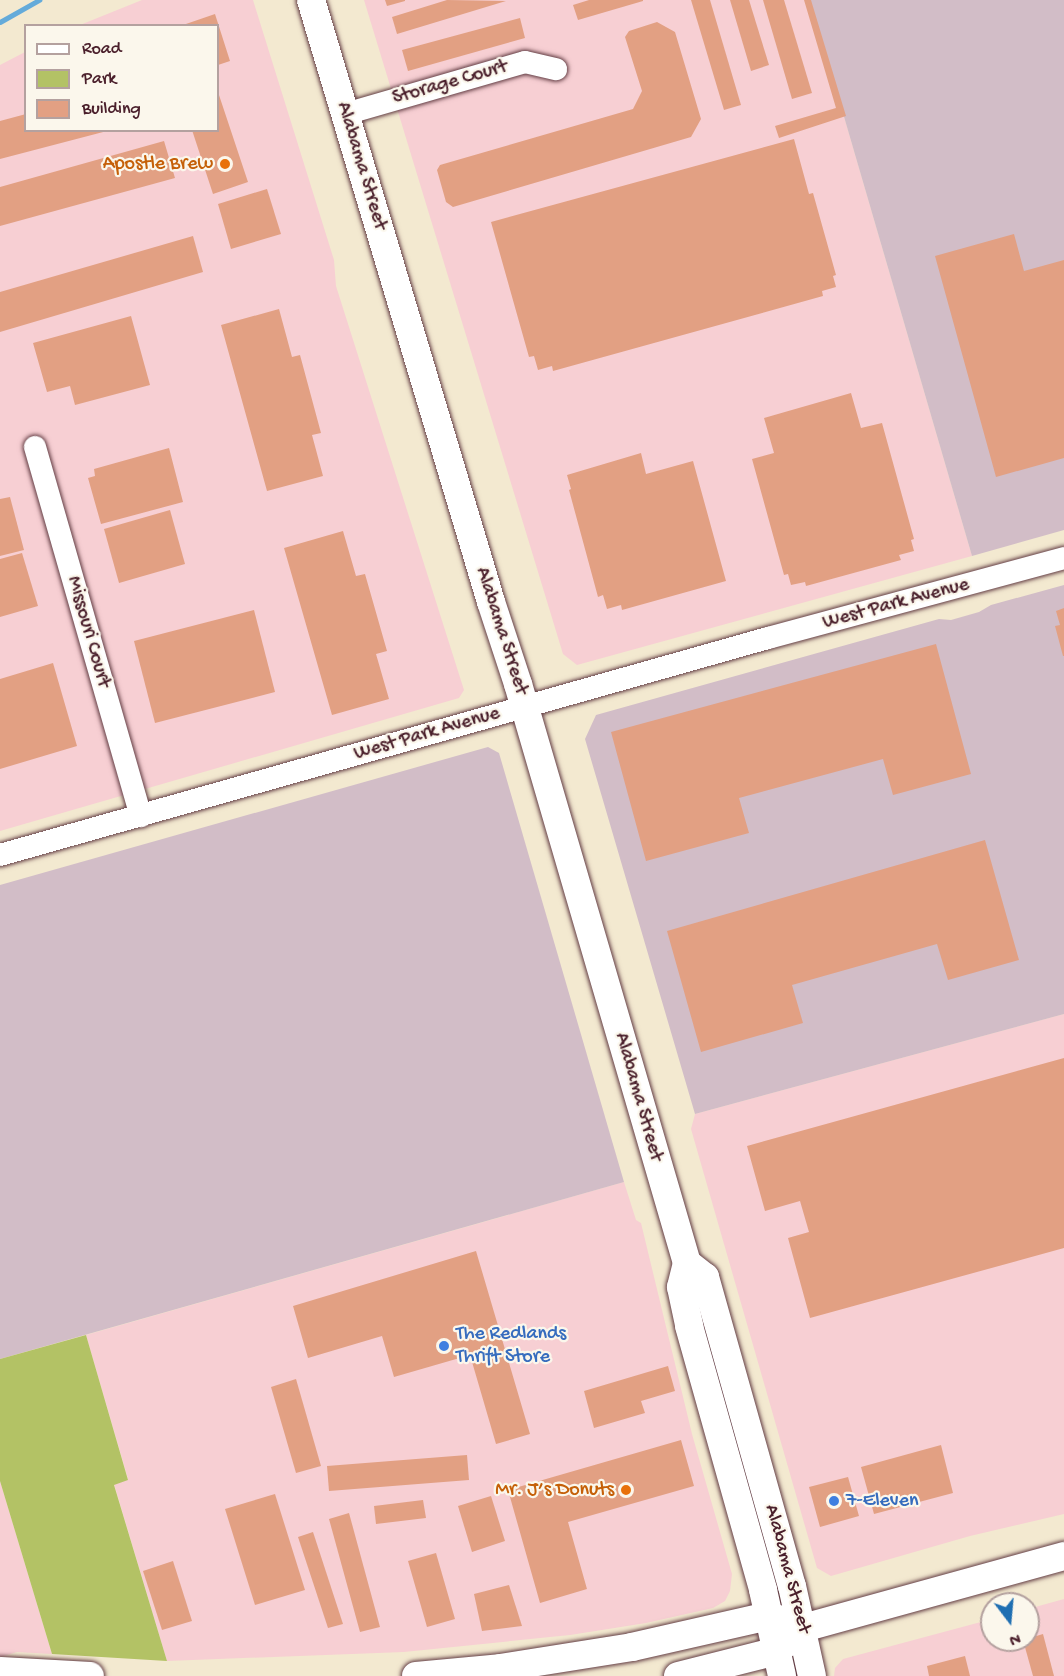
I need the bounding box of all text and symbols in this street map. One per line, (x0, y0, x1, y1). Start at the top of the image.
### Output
legend (24, 24, 219, 132)
text: Road (82, 39, 121, 60)
street label: Storage Court (390, 55, 510, 111)
text: Park (82, 69, 116, 90)
text: Building (82, 99, 141, 120)
street label: Alabama Street (330, 99, 392, 233)
place label: Apostle Brew (103, 152, 213, 176)
marker: Apostle Brew (218, 157, 232, 171)
street label: Alabama Street (469, 564, 533, 698)
street label: West Park Avenue (820, 573, 972, 635)
street label: Missouri Court (61, 574, 115, 690)
street label: West Park Avenue (351, 702, 503, 766)
street label: Alabama Street (608, 1030, 668, 1164)
place label: The Redlands Thrift Store (456, 1322, 566, 1369)
marker: The Redlands Thrift Store (437, 1339, 451, 1353)
place label: Mr. J’s Donuts (495, 1478, 614, 1502)
marker: Mr. J’s Donuts (619, 1483, 633, 1497)
place label: 7-Eleven (846, 1489, 919, 1513)
marker: 7-Eleven (827, 1494, 841, 1508)
street label: Alabama Street (758, 1502, 816, 1636)
north arrow (980, 1592, 1040, 1652)
text: N (1007, 1627, 1022, 1648)

